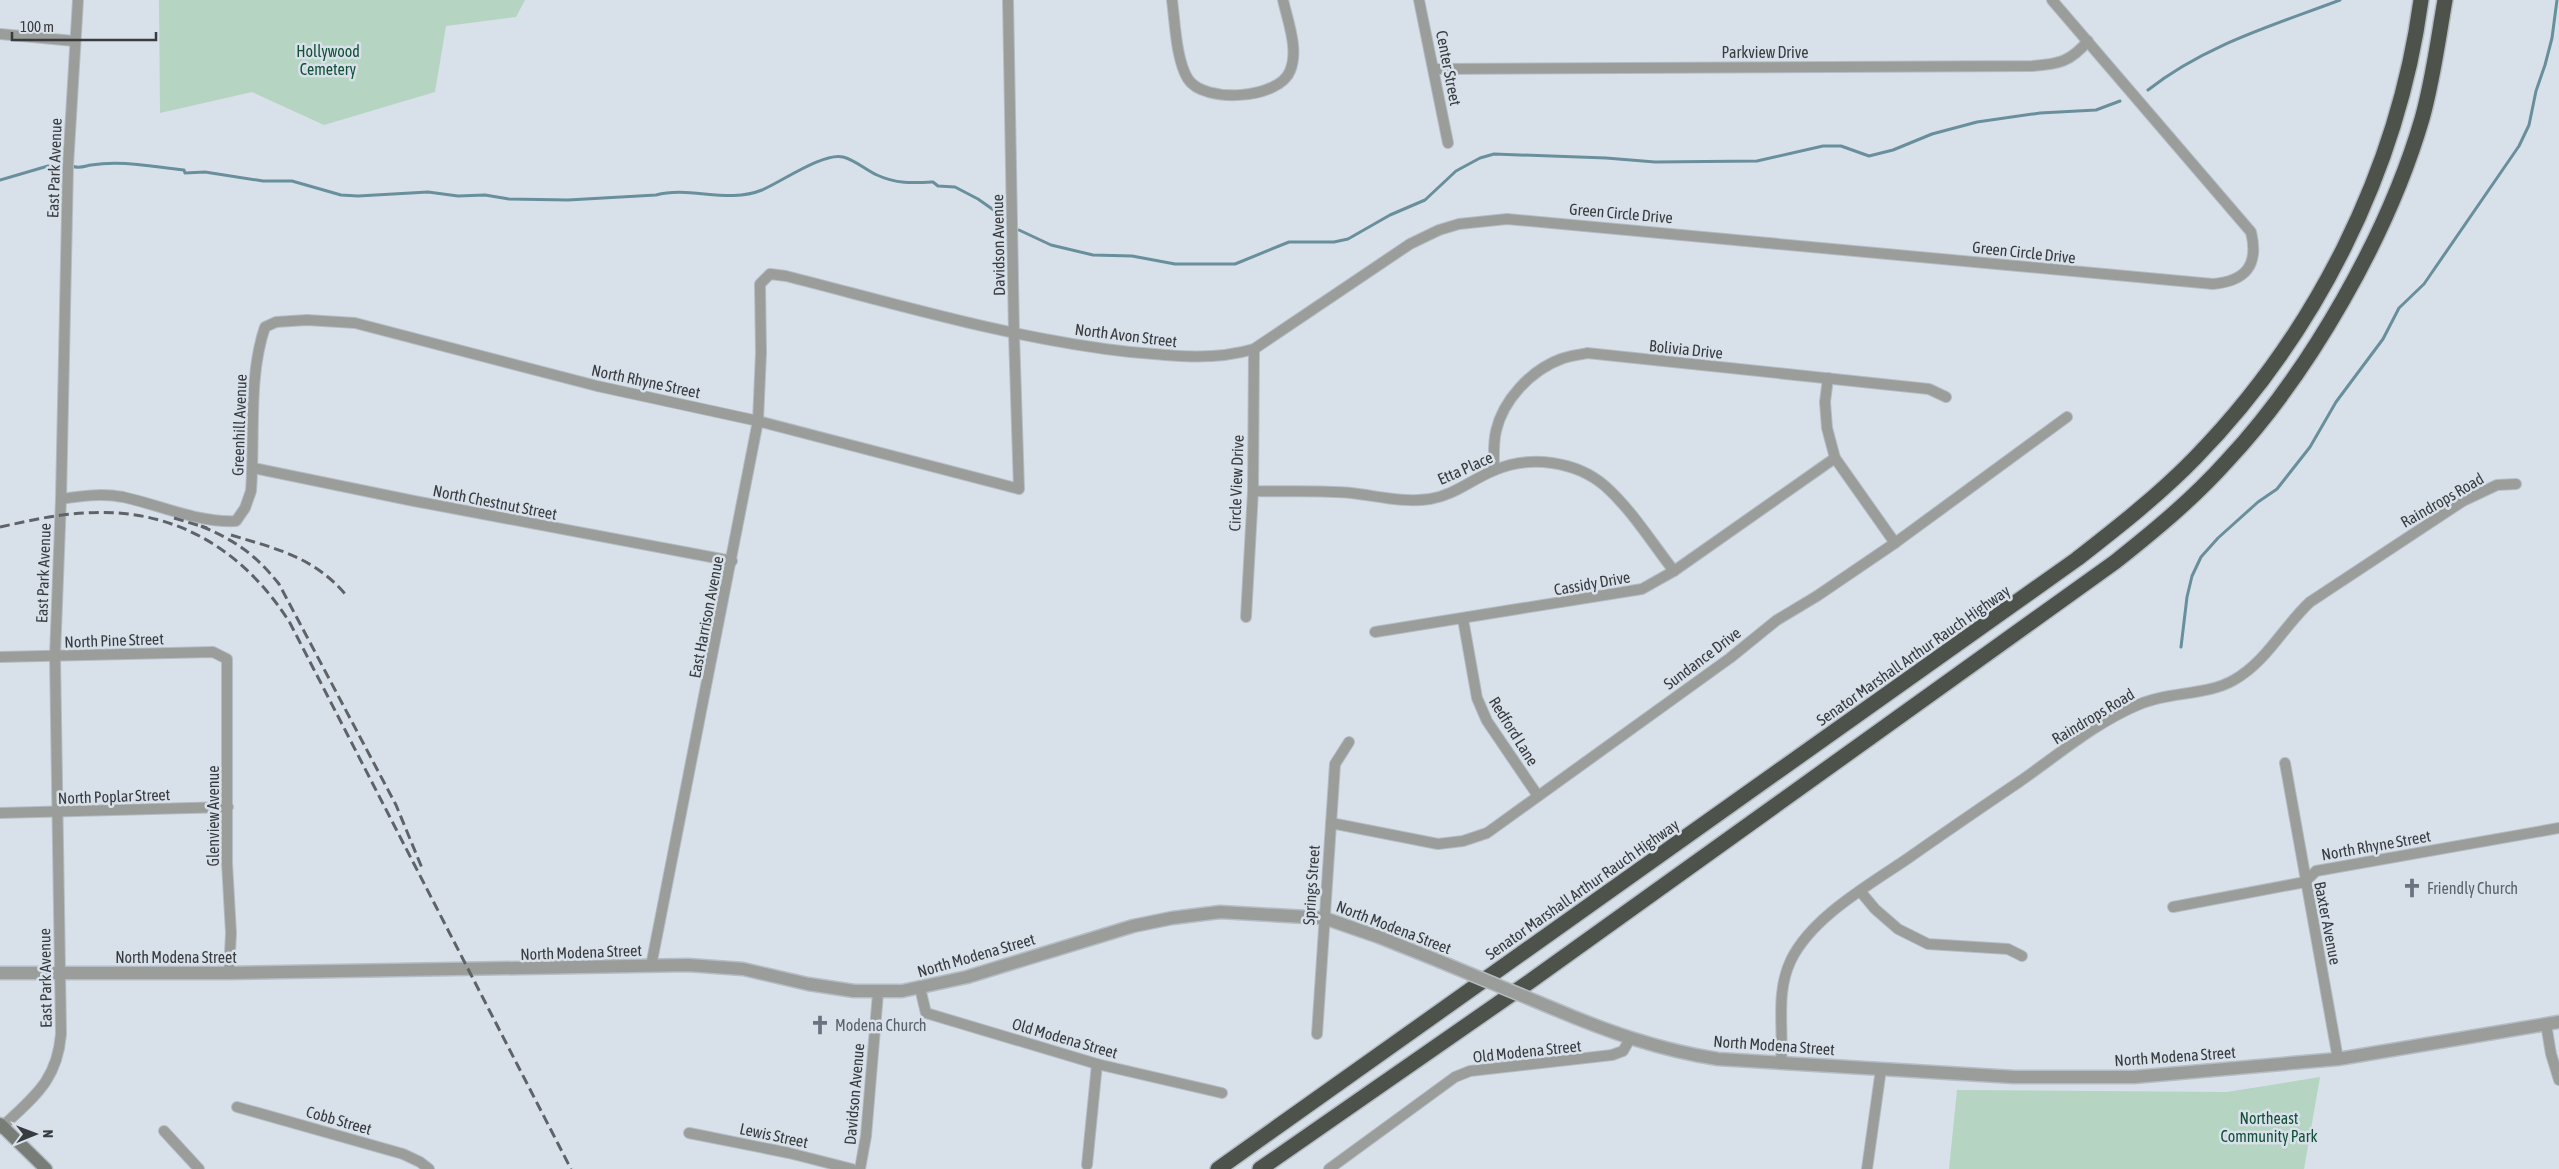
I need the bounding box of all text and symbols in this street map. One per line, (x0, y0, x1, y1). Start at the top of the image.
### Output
scale bar (12, 10, 156, 42)
text: 100 m (20, 18, 54, 35)
street label: Center Street (1433, 29, 1465, 107)
park label: Hollywood Cemetery (296, 42, 360, 79)
street label: Parkview Drive (1722, 43, 1808, 61)
street label: East Park Avenue (43, 118, 65, 218)
street label: Davidson Avenue (988, 194, 1008, 296)
street label: Green Circle Drive (1569, 200, 1673, 226)
street label: Green Circle Drive (1971, 238, 2077, 266)
street label: North Avon Street (1074, 320, 1179, 350)
street label: Bolivia Drive (1648, 336, 1724, 362)
street label: North Rhyne Street (590, 361, 702, 402)
street label: Greenhill Avenue (228, 374, 250, 476)
street label: Circle View Drive (1225, 434, 1247, 532)
street label: Etta Place (1435, 448, 1495, 488)
street label: Raindrops Road (2397, 469, 2487, 532)
street label: North Chestnut Street (431, 481, 559, 523)
street label: East Park Avenue (32, 523, 54, 623)
street label: East Harrison Avenue (685, 554, 727, 680)
street label: Cassidy Drive (1552, 567, 1632, 600)
street label: Senator Marshall Arthur Rauch Highway (1813, 581, 2014, 730)
street label: Sundance Drive (1660, 623, 1744, 693)
street label: North Pine Street (64, 629, 164, 651)
street label: Raindrops Road (2049, 684, 2138, 748)
street label: Redford Lane (1486, 693, 1542, 769)
street label: Glenview Avenue (204, 766, 222, 867)
street label: North Poplar Street (57, 785, 171, 808)
street label: Senator Marshall Arthur Rauch Highway (1482, 815, 1683, 964)
street label: North Rhyne Street (2320, 826, 2433, 864)
street label: Springs Street (1299, 844, 1324, 926)
church icon: Friendly Church (2401, 877, 2423, 899)
place label: Friendly Church (2427, 879, 2518, 898)
street label: Baxter Avenue (2311, 880, 2345, 966)
street label: North Modena Street (1334, 897, 1454, 957)
street label: East Park Avenue (35, 928, 55, 1028)
street label: North Modena Street (915, 929, 1037, 980)
street label: North Modena Street (520, 941, 642, 963)
street label: North Modena Street (115, 948, 237, 966)
church icon: Modena Church (809, 1014, 831, 1036)
street label: Old Modena Street (1010, 1014, 1120, 1062)
place label: Modena Church (835, 1016, 927, 1034)
street label: North Modena Street (1713, 1032, 1836, 1058)
street label: Old Modena Street (1472, 1036, 1582, 1066)
street label: Davidson Avenue (841, 1043, 867, 1145)
street label: North Modena Street (2114, 1043, 2237, 1069)
street label: Cobb Street (304, 1102, 374, 1138)
north arrow (10, 1109, 60, 1159)
park label: Northeast Community Park (2220, 1109, 2318, 1146)
street label: Lewis Street (738, 1119, 810, 1151)
text: N (40, 1130, 56, 1138)

